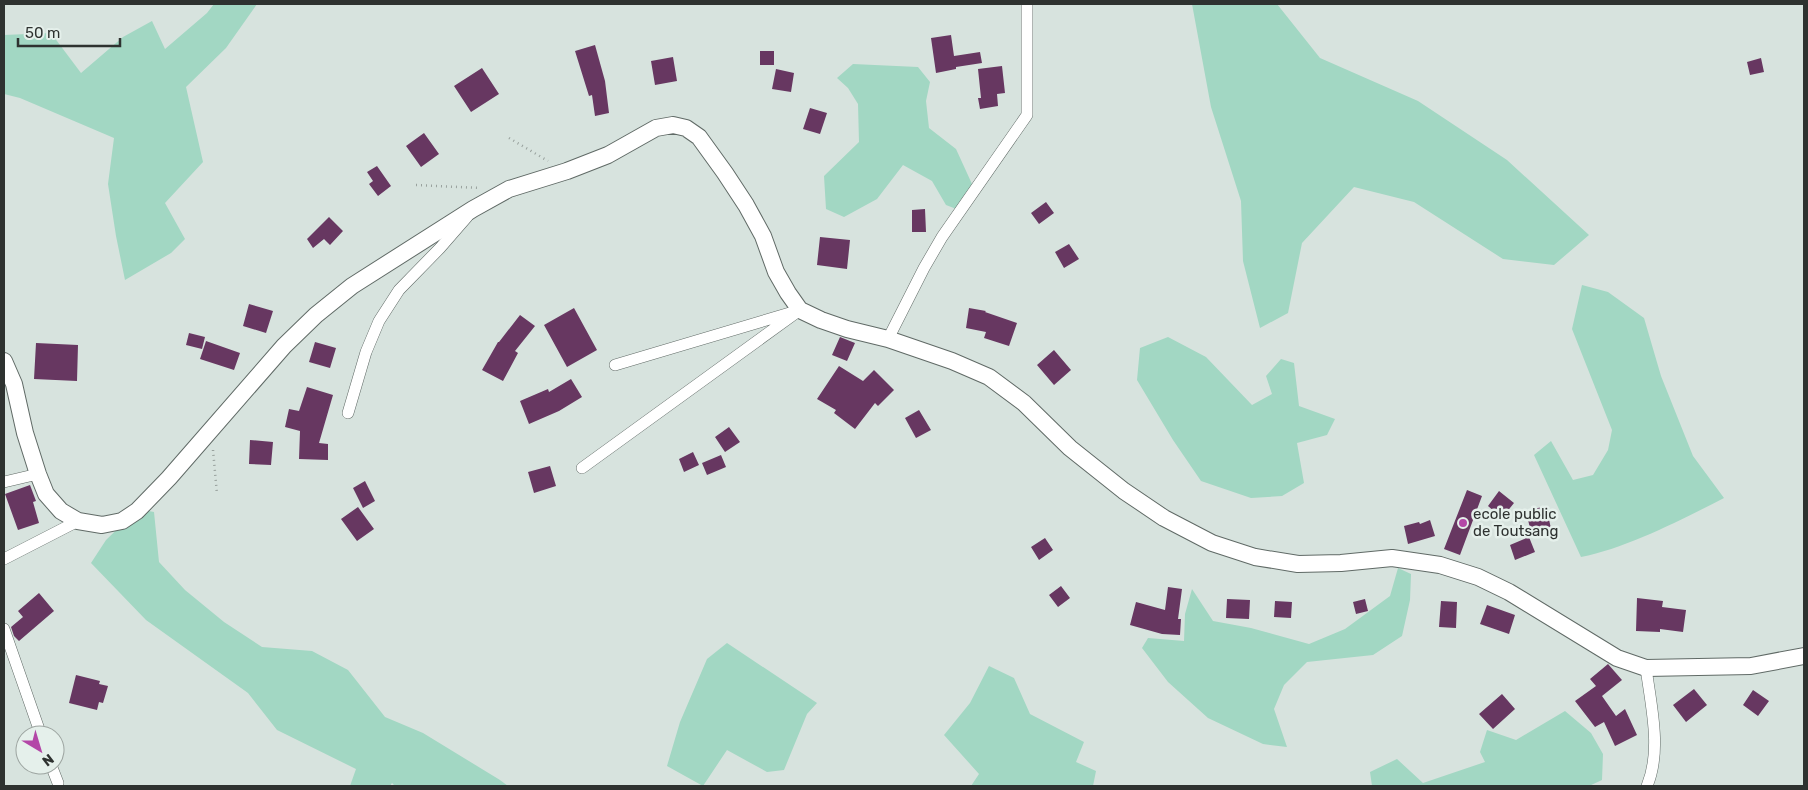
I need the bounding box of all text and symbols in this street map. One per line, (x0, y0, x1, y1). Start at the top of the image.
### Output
scale bar (18, 15, 120, 47)
text: 50 m (25, 24, 60, 42)
place label: ecole public de Toutsang (1473, 505, 1558, 540)
marker: ecole public de Toutsang (1457, 517, 1469, 529)
north arrow (15, 725, 65, 775)
text: N (38, 750, 57, 770)

